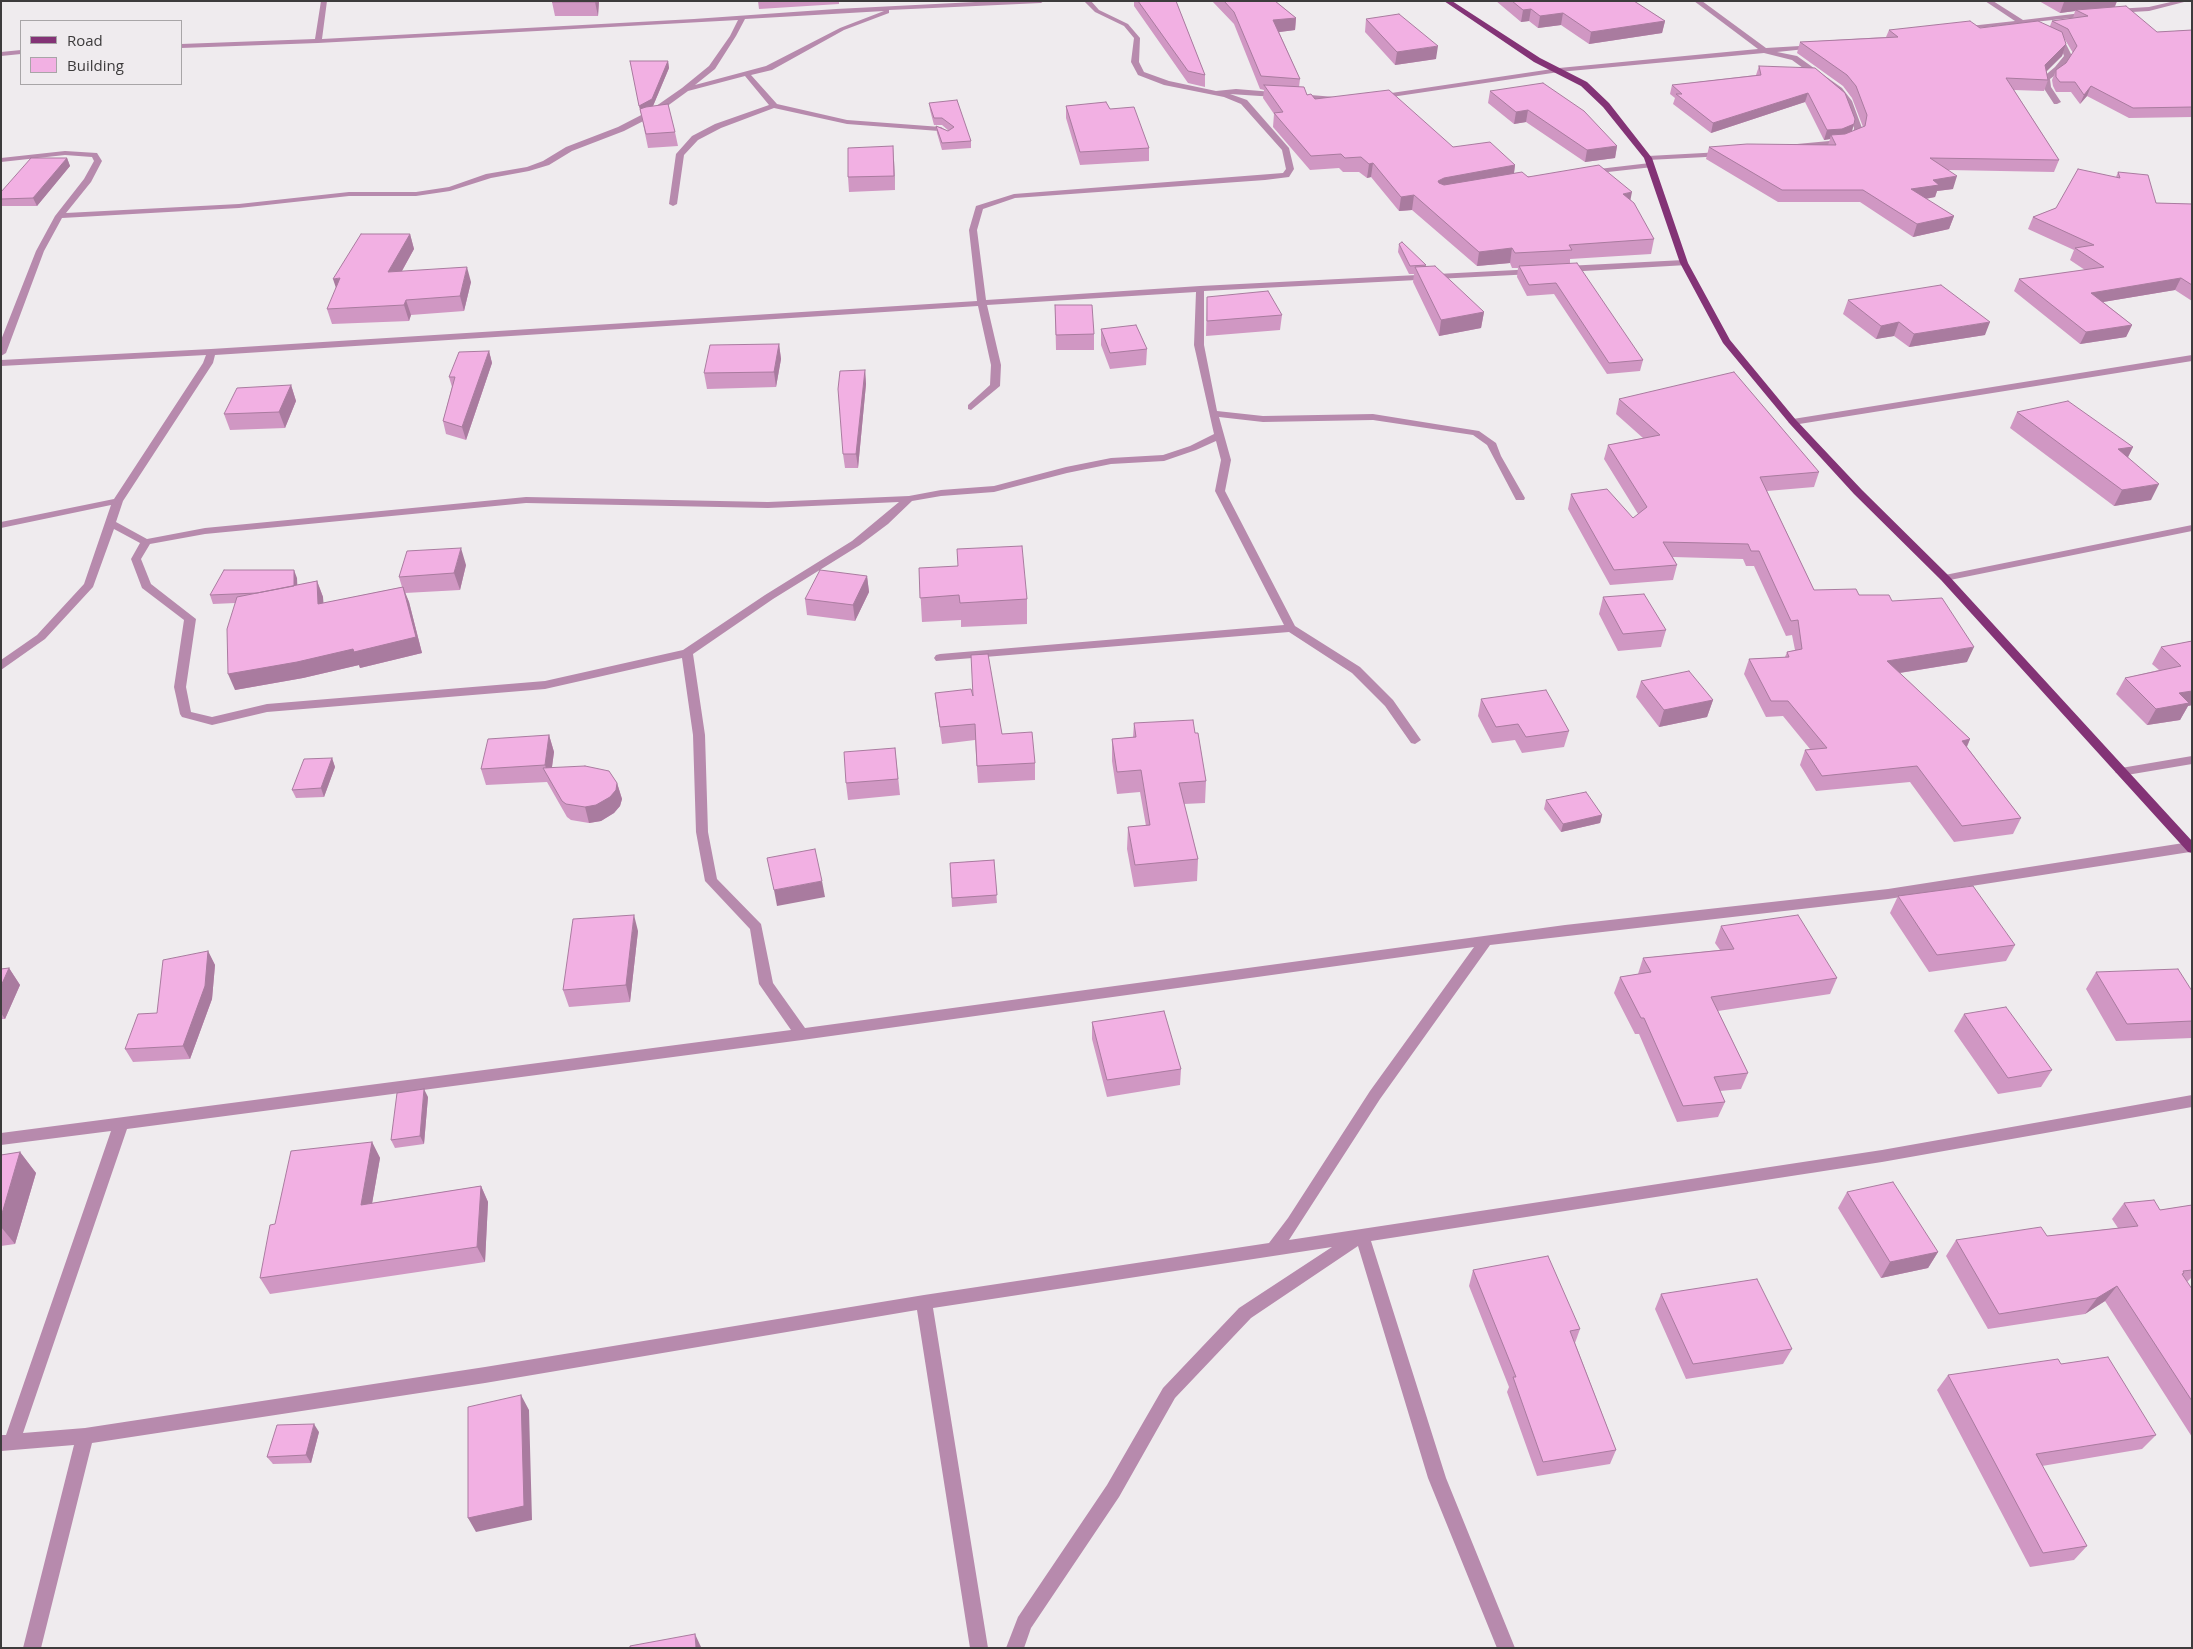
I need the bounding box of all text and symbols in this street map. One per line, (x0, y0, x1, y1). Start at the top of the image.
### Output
legend (20, 20, 182, 85)
text: Road (67, 30, 103, 50)
text: Building (67, 55, 124, 75)

